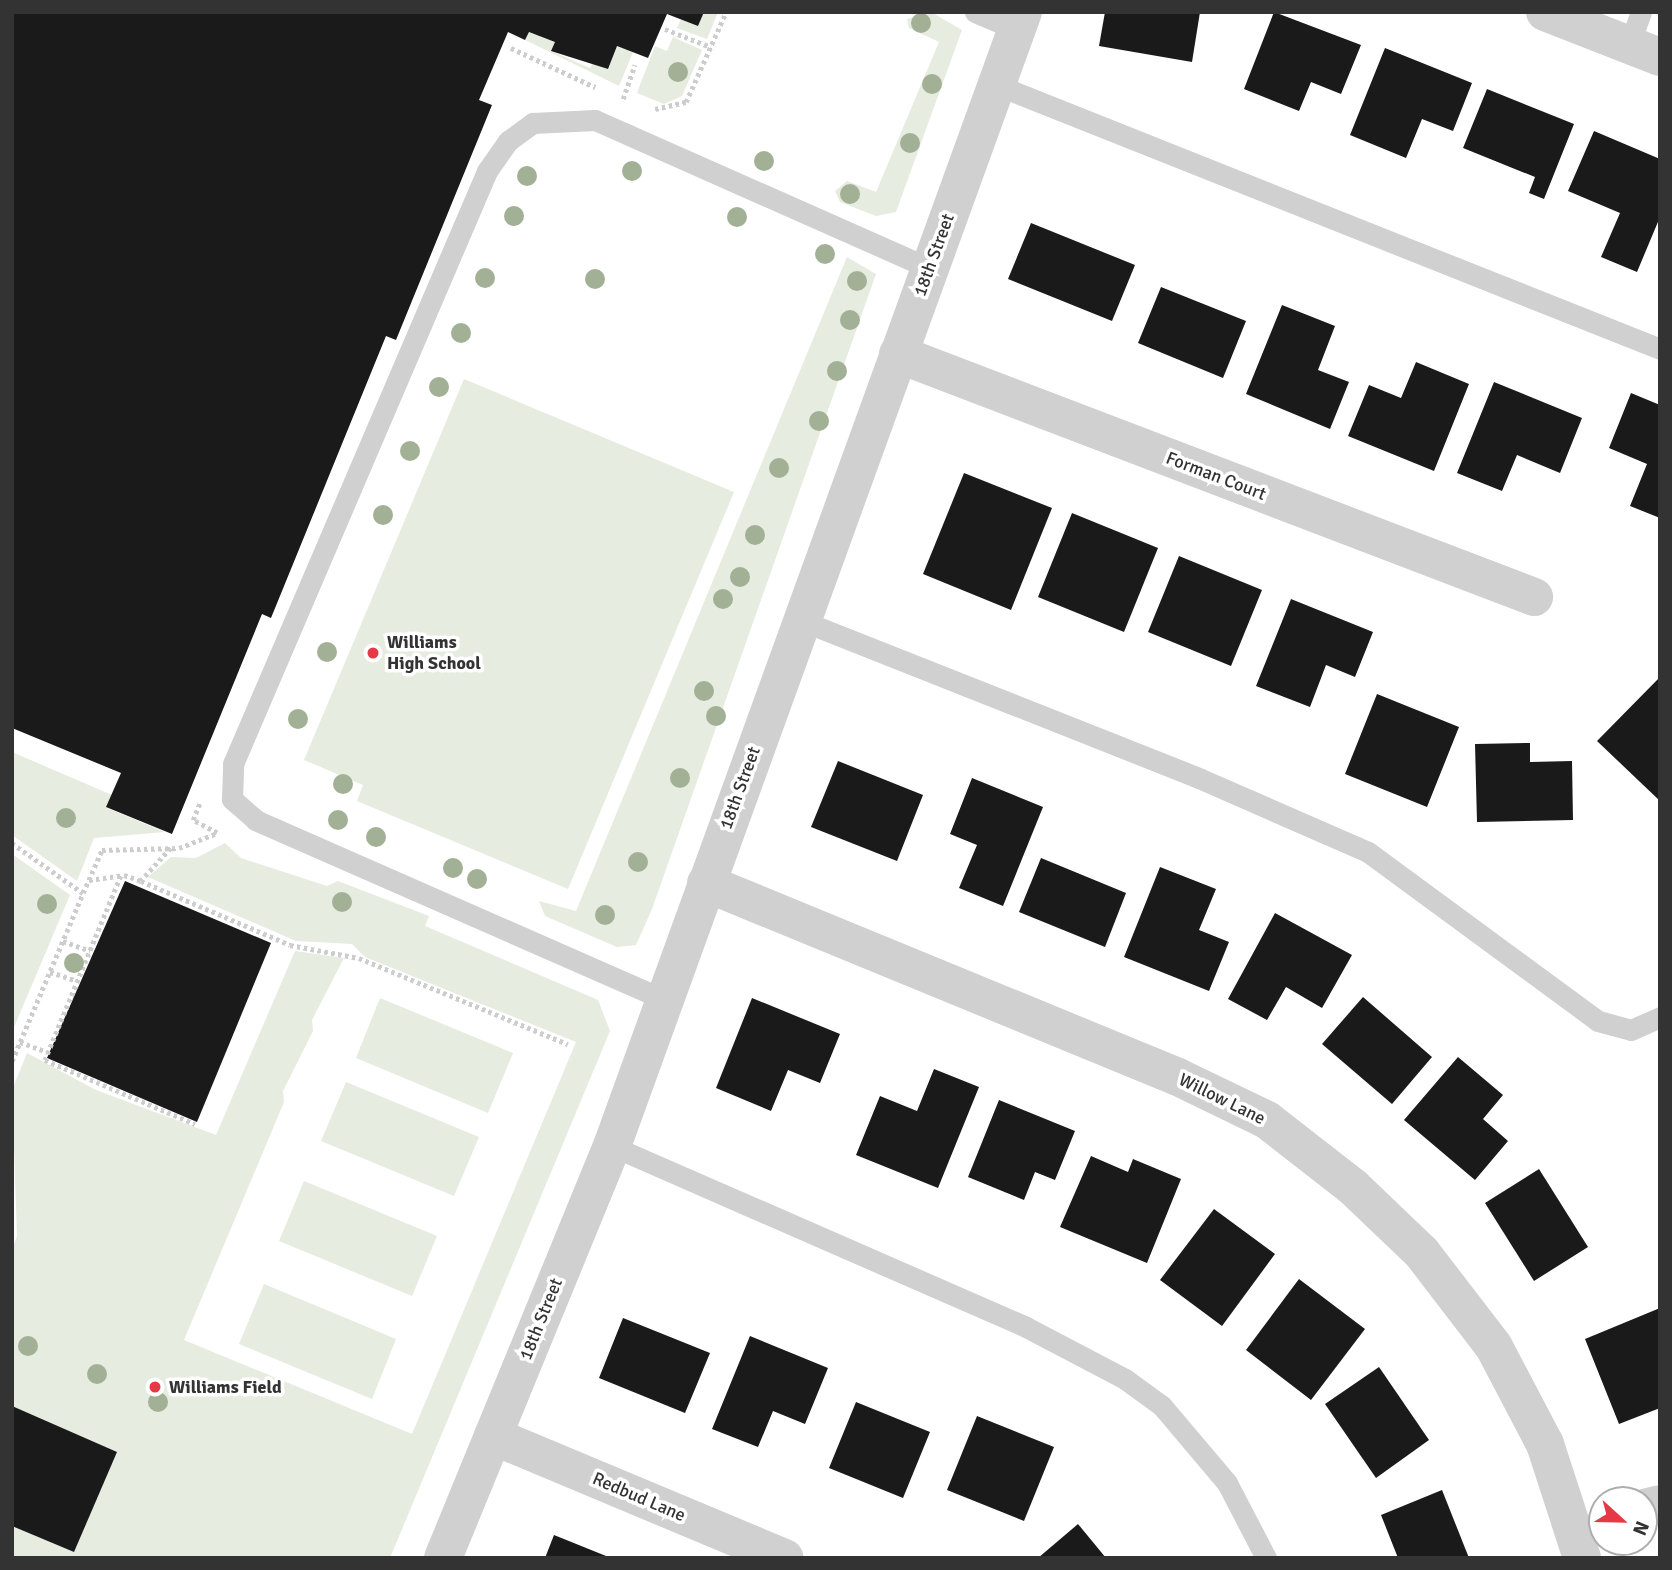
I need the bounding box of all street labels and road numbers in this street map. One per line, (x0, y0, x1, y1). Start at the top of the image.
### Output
street label: 18th Street (909, 211, 959, 299)
street label: Forman Court (1163, 447, 1269, 505)
street label: 18th Street (715, 744, 765, 832)
street label: Willow Lane (1175, 1069, 1269, 1129)
street label: 18th Street (515, 1275, 567, 1363)
street label: Redbud Lane (589, 1468, 689, 1526)

